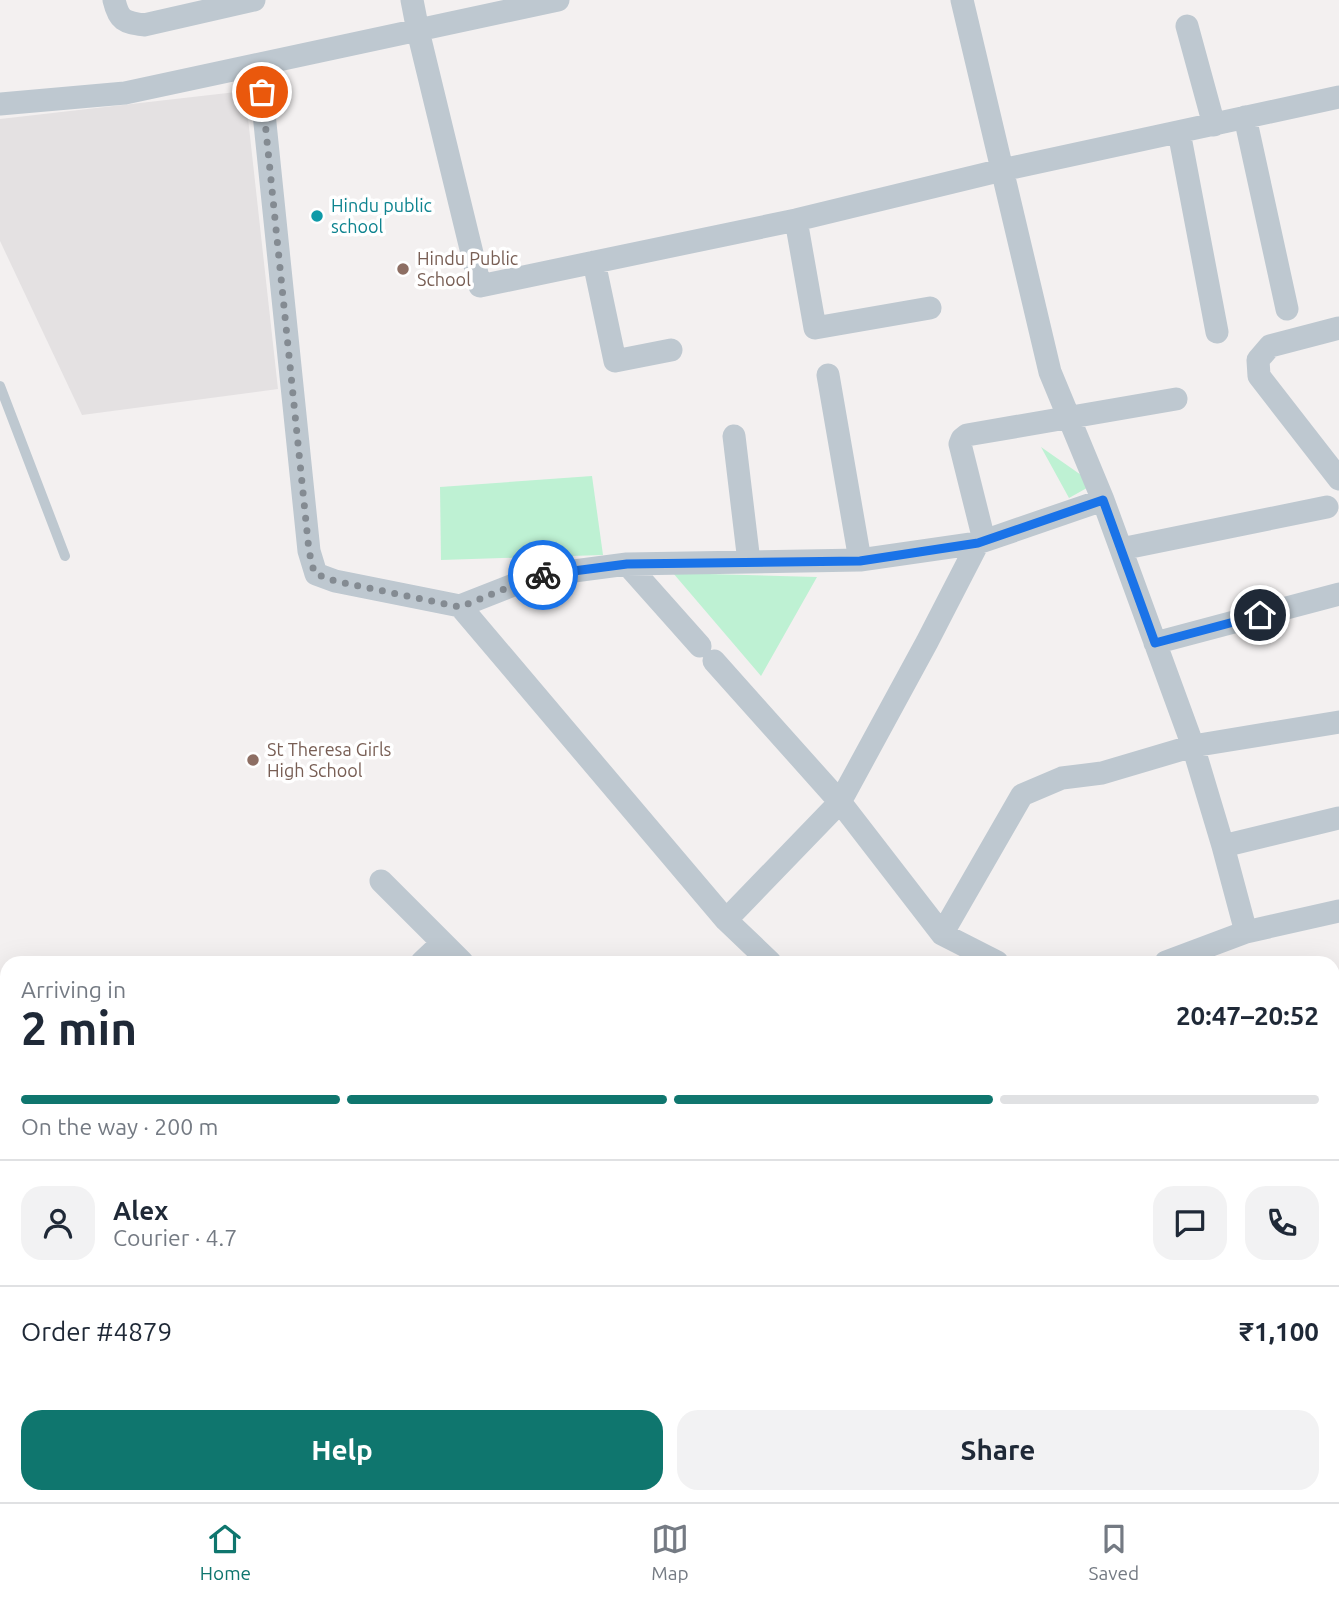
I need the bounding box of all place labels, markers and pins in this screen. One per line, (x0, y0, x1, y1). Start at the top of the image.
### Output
pin (232, 62, 292, 122)
place label: Hindu public school (331, 195, 432, 236)
marker: Hindu public school (309, 208, 325, 224)
place label: Hindu Public School (417, 248, 518, 289)
marker: Hindu Public School (395, 261, 411, 277)
pin (1230, 585, 1290, 645)
place label: St Theresa Girls High School (267, 739, 392, 780)
marker: St Theresa Girls High School (245, 752, 261, 768)

